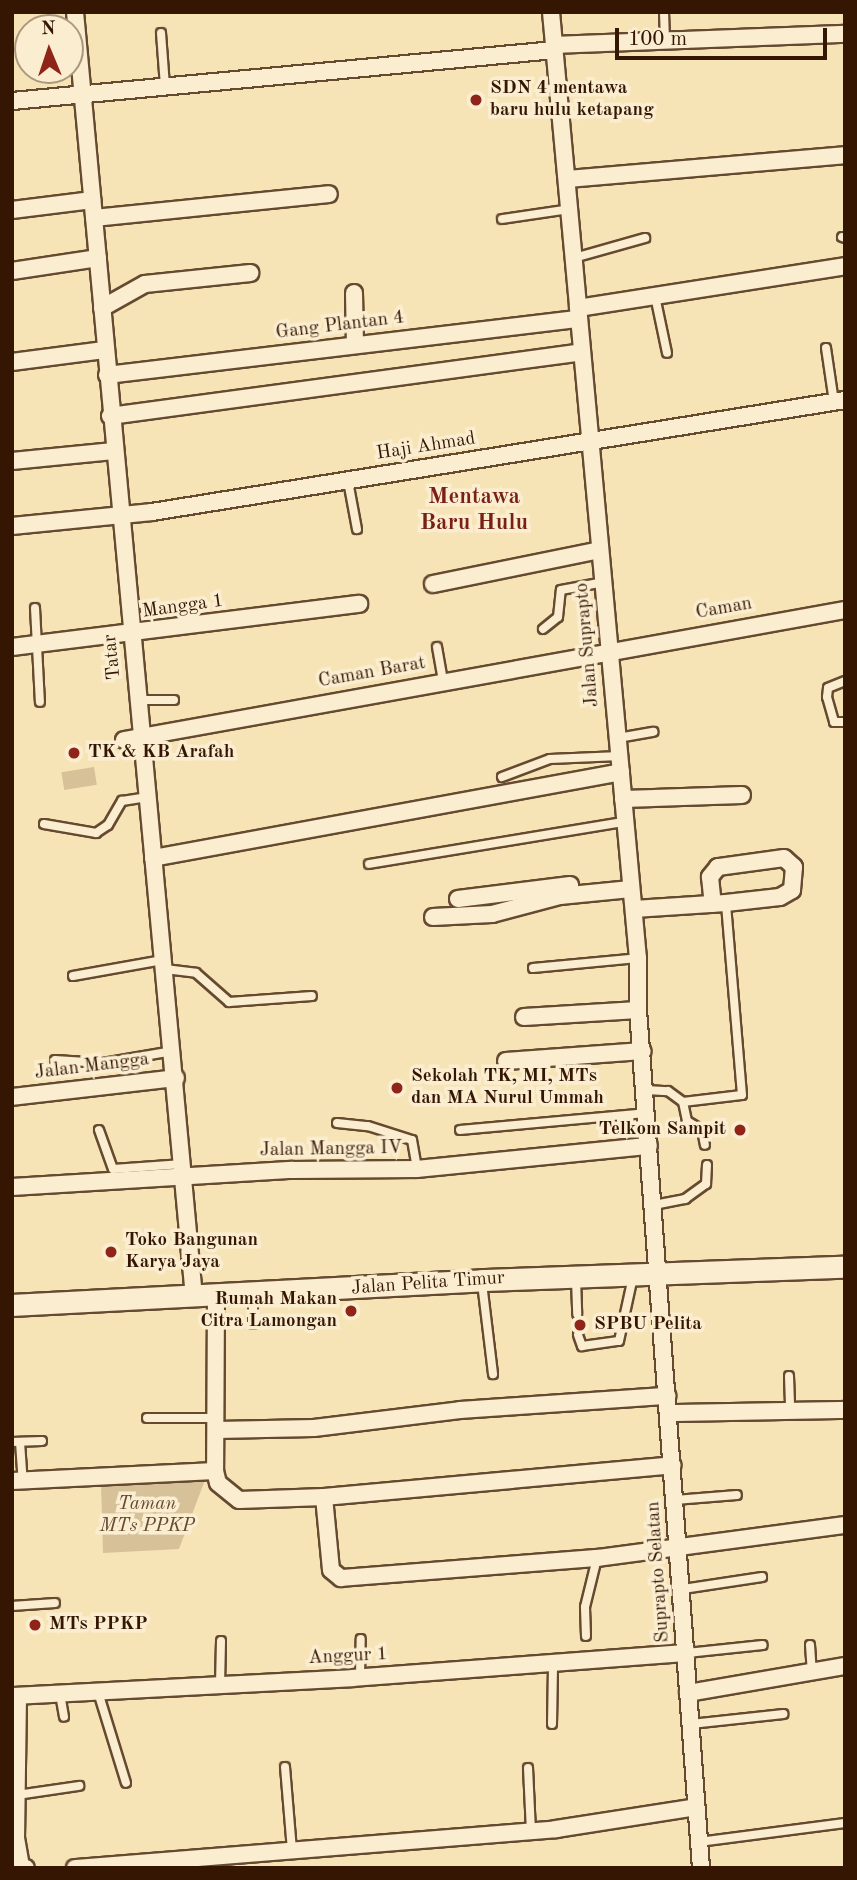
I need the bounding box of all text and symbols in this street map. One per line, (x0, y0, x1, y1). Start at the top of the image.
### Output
north arrow (14, 14, 84, 84)
scale bar (619, 14, 831, 58)
text: N (41, 20, 56, 39)
text: 100 m (628, 29, 687, 50)
place label: SDN 4 mentawa baru hulu ketapang (490, 78, 654, 122)
marker: SDN 4 mentawa baru hulu ketapang (468, 92, 484, 108)
street label: Gang Plantan 4 (274, 307, 406, 345)
street label: Haji Ahmad (375, 428, 477, 466)
district label: Mentawa Baru Hulu (420, 483, 528, 537)
street label: Jalan Suprapto (571, 582, 605, 708)
street label: Mangga 1 (141, 590, 225, 624)
street label: Caman (694, 593, 754, 625)
street label: Tatar (99, 633, 127, 681)
street label: Caman Barat (317, 652, 427, 694)
place label: TK & KB Arafah (88, 742, 234, 764)
marker: TK & KB Arafah (66, 745, 82, 761)
street label: Jalan Mangga (33, 1049, 151, 1085)
place label: Sekolah TK, MI, MTs dan MA Nurul Ummah (411, 1066, 604, 1110)
marker: Sekolah TK, MI, MTs dan MA Nurul Ummah (389, 1080, 405, 1096)
place label: Telkom Sampit (599, 1119, 726, 1141)
marker: Telkom Sampit (732, 1122, 748, 1138)
street label: Jalan Mangga IV (259, 1137, 403, 1163)
place label: Toko Bangunan Karya Jaya (125, 1230, 258, 1274)
marker: Toko Bangunan Karya Jaya (103, 1244, 119, 1260)
street label: Jalan Pelita Timur (351, 1267, 505, 1301)
place label: Rumah Makan Citra Lamongan (200, 1289, 337, 1333)
marker: Rumah Makan Citra Lamongan (343, 1303, 359, 1319)
place label: SPBU Pelita (594, 1314, 702, 1336)
marker: SPBU Pelita (572, 1317, 588, 1333)
park label: Taman MTs PPKP (99, 1494, 195, 1538)
street label: Suprapto Selatan (643, 1501, 675, 1643)
place label: MTs PPKP (49, 1614, 148, 1636)
marker: MTs PPKP (27, 1617, 43, 1633)
street label: Anggur 1 (308, 1644, 388, 1670)

